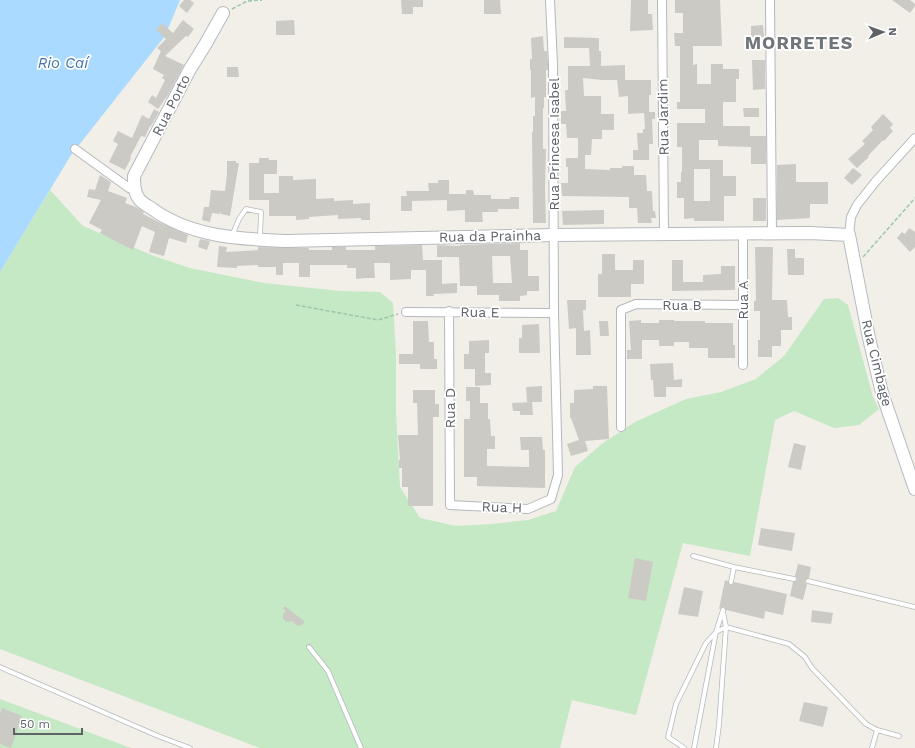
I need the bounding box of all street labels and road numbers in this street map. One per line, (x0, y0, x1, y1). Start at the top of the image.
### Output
street label: Rua Porto (149, 72, 193, 138)
street label: Rua Princesa Isabel (546, 77, 562, 210)
street label: Rua Jardim (654, 78, 672, 156)
street label: Rua da Prainha (439, 227, 541, 245)
street label: Rua A (735, 281, 751, 319)
street label: Rua B (662, 297, 702, 313)
street label: Rua E (460, 304, 500, 320)
street label: Rua Cimbage (858, 318, 896, 408)
street label: Rua D (442, 388, 458, 428)
street label: Rua H (482, 498, 522, 516)

